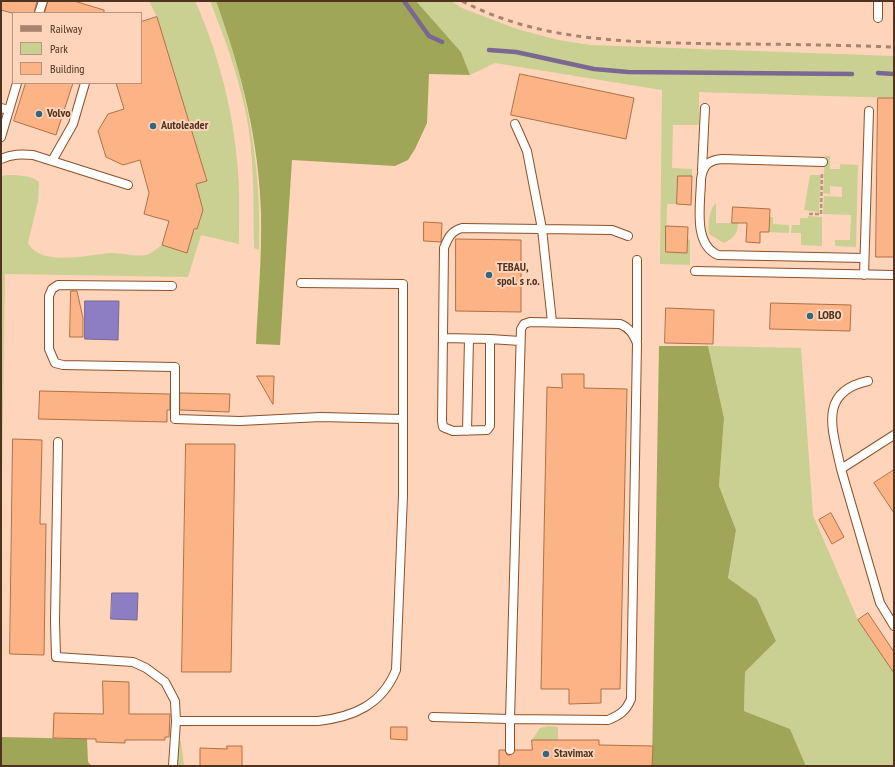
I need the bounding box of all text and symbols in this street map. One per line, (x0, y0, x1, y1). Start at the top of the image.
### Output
legend (12, 12, 142, 84)
text: Railway (50, 21, 82, 36)
text: Park (50, 41, 68, 56)
text: Building (50, 61, 85, 76)
place label: Volvo (47, 107, 71, 121)
marker: Volvo (34, 109, 44, 119)
place label: Autoleader (161, 119, 208, 133)
marker: Autoleader (148, 121, 158, 131)
place label: TEBAU, spol. s r.o. (497, 261, 540, 289)
marker: TEBAU, spol. s r.o. (484, 270, 494, 280)
place label: LOBO (818, 309, 841, 323)
marker: LOBO (805, 311, 815, 321)
place label: Stavimax (554, 747, 593, 761)
marker: Stavimax (541, 749, 551, 759)

